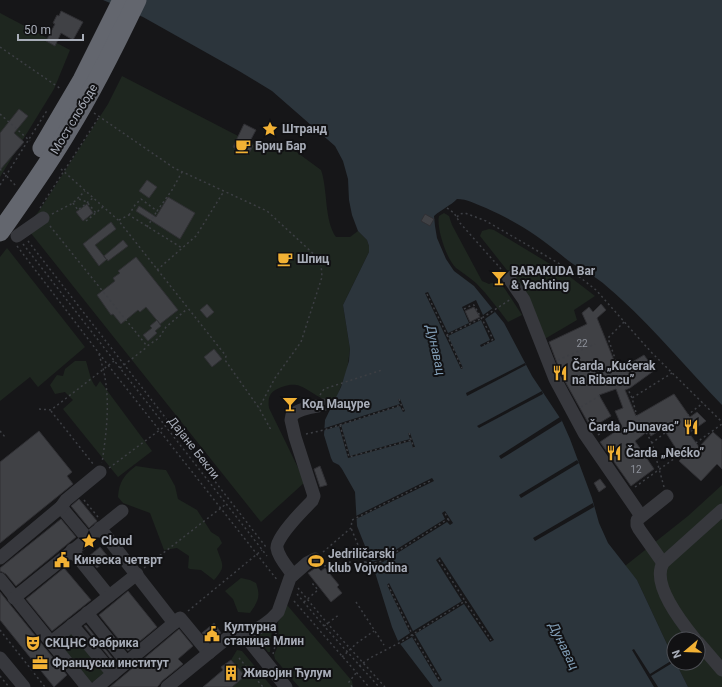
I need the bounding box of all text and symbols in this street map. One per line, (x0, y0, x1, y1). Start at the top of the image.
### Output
scale bar (18, 16, 83, 42)
text: 50 m (24, 23, 51, 37)
street label: Мост слободе (48, 82, 100, 156)
place icon: Штранд (261, 120, 279, 138)
place label: Штранд (282, 122, 328, 136)
cafe icon: Бриџ Бар (234, 137, 252, 155)
place label: Бриџ Бар (255, 139, 307, 153)
cafe icon: Шпиц (276, 250, 294, 268)
place label: Шпиц (297, 252, 330, 266)
place label: BARAKUDA Bar & Yachting (511, 264, 596, 292)
bar icon: BARAKUDA Bar & Yachting (490, 269, 508, 287)
water label: Дунавац (423, 322, 449, 377)
house number: 22 (576, 338, 588, 349)
place label: Čarda „Kućerak na Ribarcu” (572, 358, 656, 387)
restaurant icon: Čarda „Kućerak na Ribarcu” (551, 364, 569, 382)
bar icon: Код Мацуре (281, 395, 299, 413)
place label: Код Мацуре (302, 397, 371, 411)
street label: Дајане Бекли (165, 414, 223, 482)
restaurant icon: Čarda „Dunavac” (682, 418, 700, 436)
place label: Čarda „Dunavac” (588, 419, 679, 434)
restaurant icon: Čarda „Nećko” (605, 444, 623, 462)
place label: Čarda „Nećko” (626, 445, 704, 460)
house number: 12 (630, 464, 642, 475)
place icon: Cloud (80, 532, 98, 550)
place label: Cloud (101, 534, 133, 548)
place label: Jedriličarski klub Vojvodina (328, 547, 408, 575)
public building icon: Кинеска четврт (53, 551, 71, 569)
sports icon: Jedriličarski klub Vojvodina (307, 552, 325, 570)
place label: Кинеска четврт (74, 553, 163, 567)
water label: Дунавац (546, 619, 582, 672)
place label: Културна станица Млин (224, 620, 304, 648)
public building icon: Културна станица Млин (203, 625, 221, 643)
north arrow (666, 631, 706, 671)
theatre icon: СКЦНС Фабрика (24, 634, 42, 652)
place label: СКЦНС Фабрика (45, 636, 139, 650)
text: N (670, 648, 684, 660)
office icon: Француски институт (31, 654, 49, 672)
place label: Француски институт (52, 656, 169, 670)
building icon: Живојин Ћулум (222, 664, 240, 682)
place label: Живојин Ћулум (243, 666, 332, 680)

